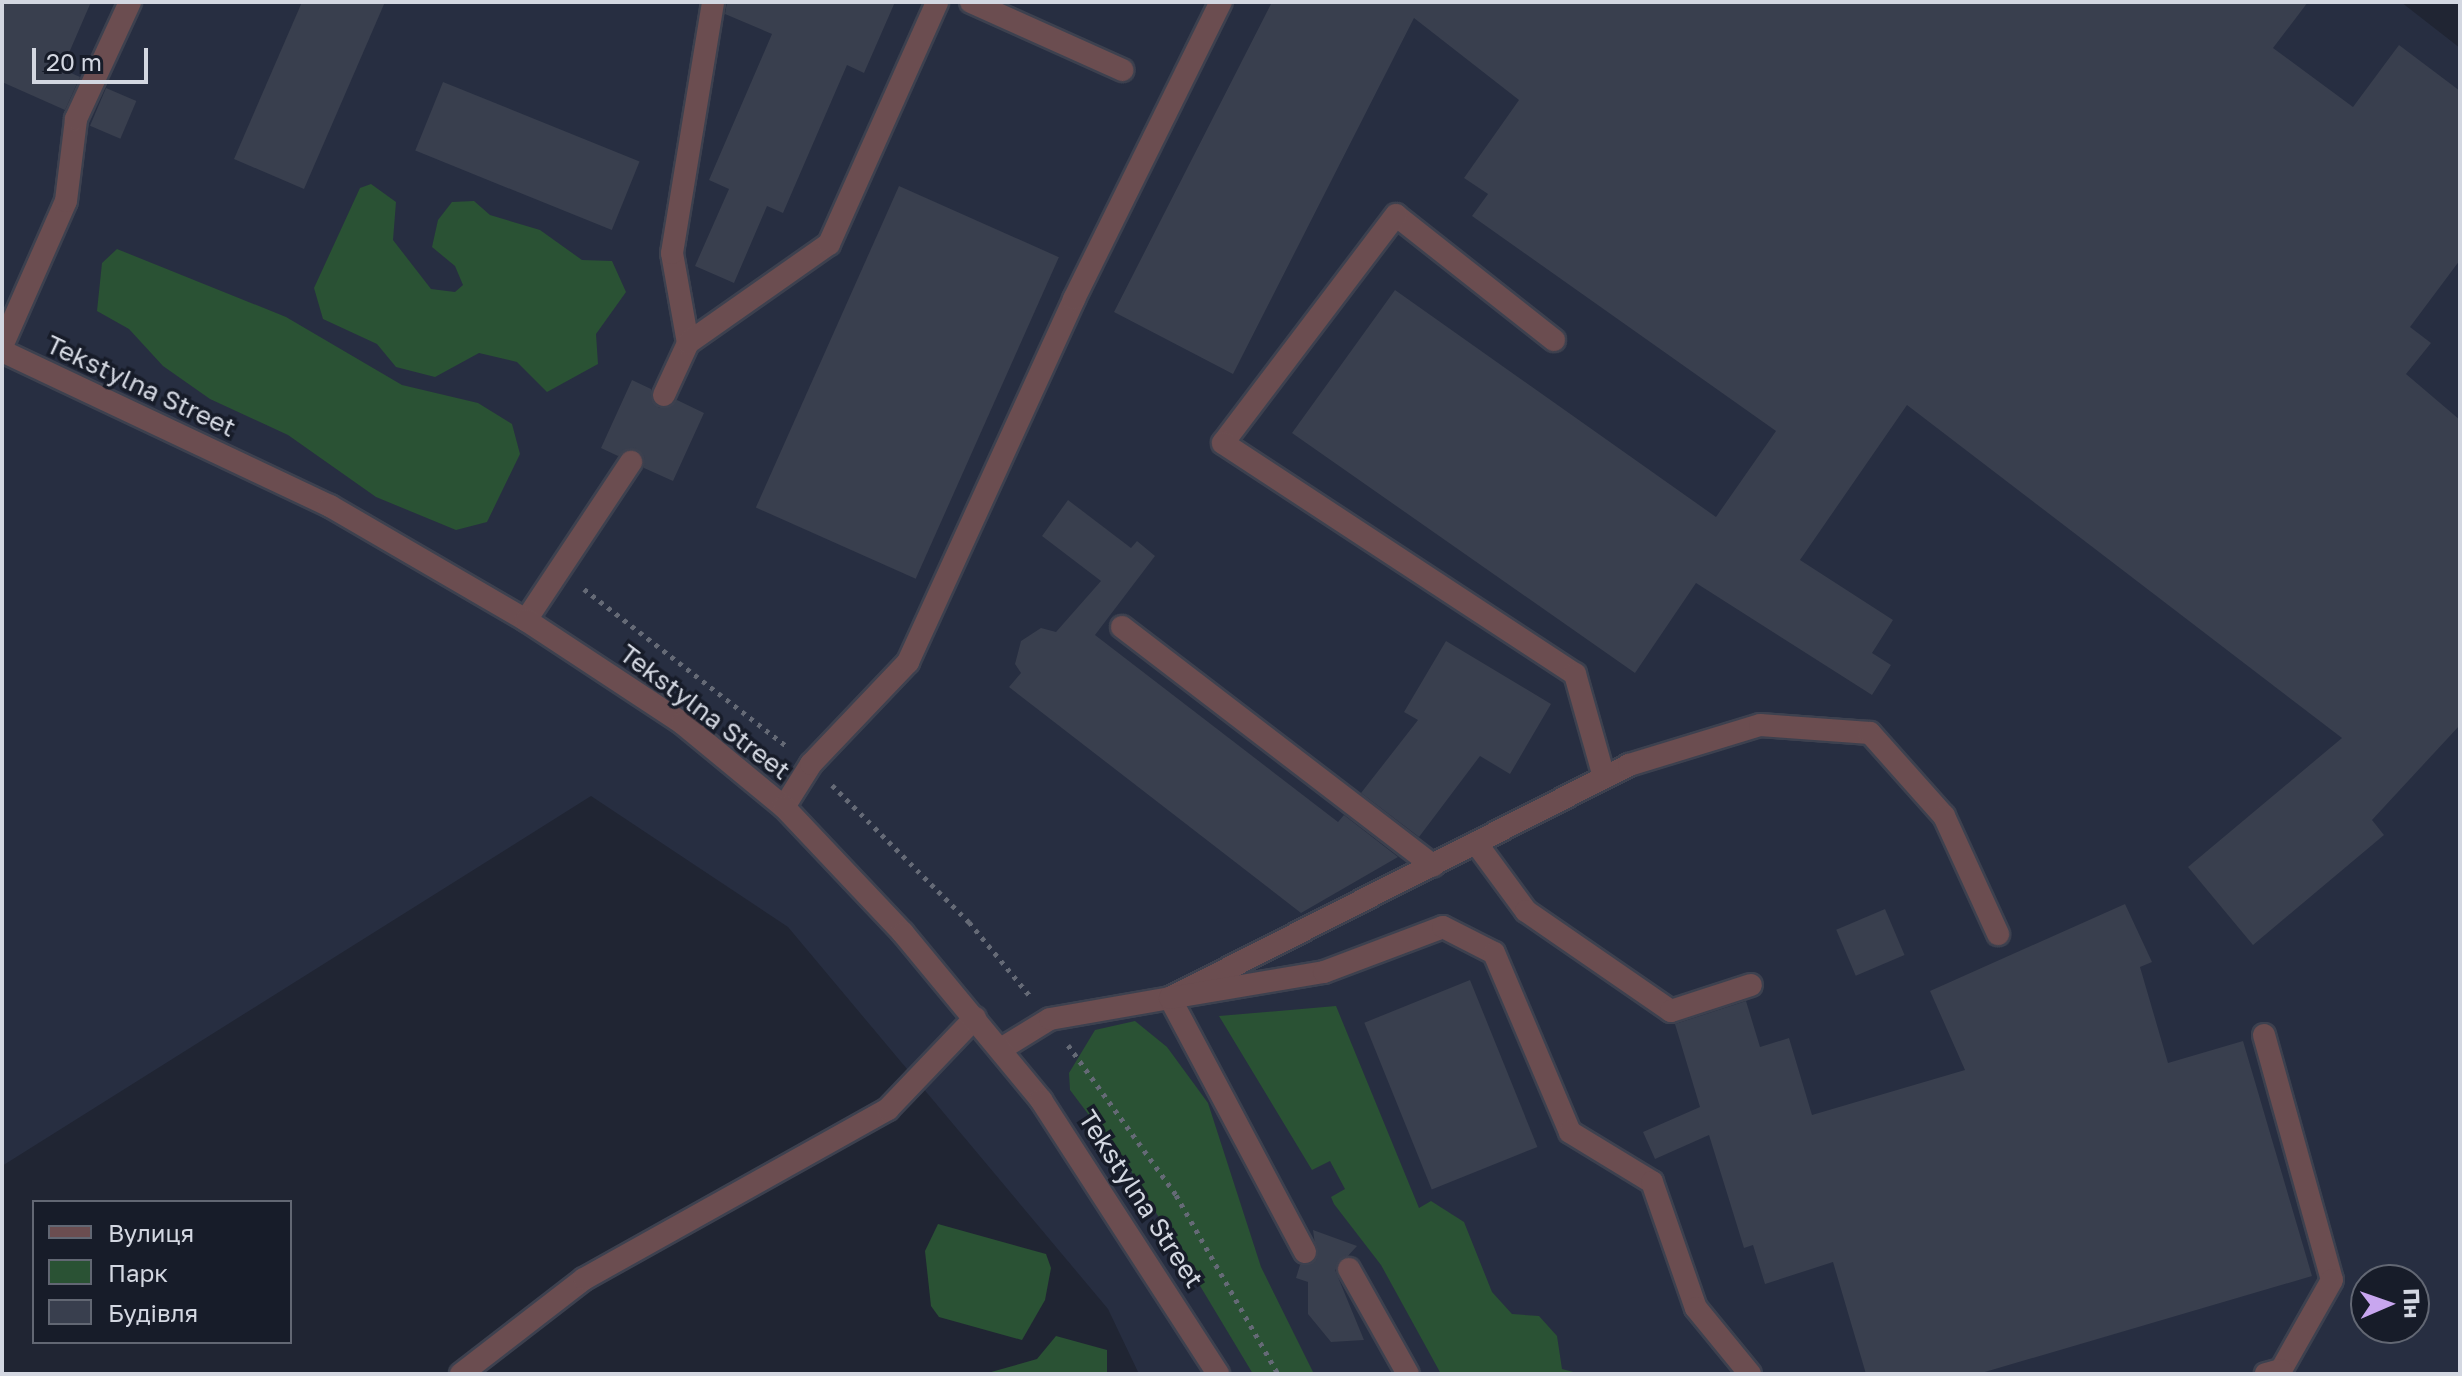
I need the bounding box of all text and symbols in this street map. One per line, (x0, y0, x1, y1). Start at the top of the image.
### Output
scale bar (36, 32, 152, 82)
text: 20 m (46, 47, 102, 76)
street label: Tekstylna Street (41, 328, 241, 444)
street label: Tekstylna Street (614, 638, 796, 786)
street label: Tekstylna Street (1072, 1104, 1210, 1294)
legend (32, 1200, 292, 1344)
text: Вулиця (108, 1218, 194, 1247)
text: Парк (108, 1258, 168, 1287)
north arrow (2350, 1264, 2430, 1344)
text: Пн (2398, 1288, 2427, 1319)
text: Будівля (108, 1298, 198, 1327)

